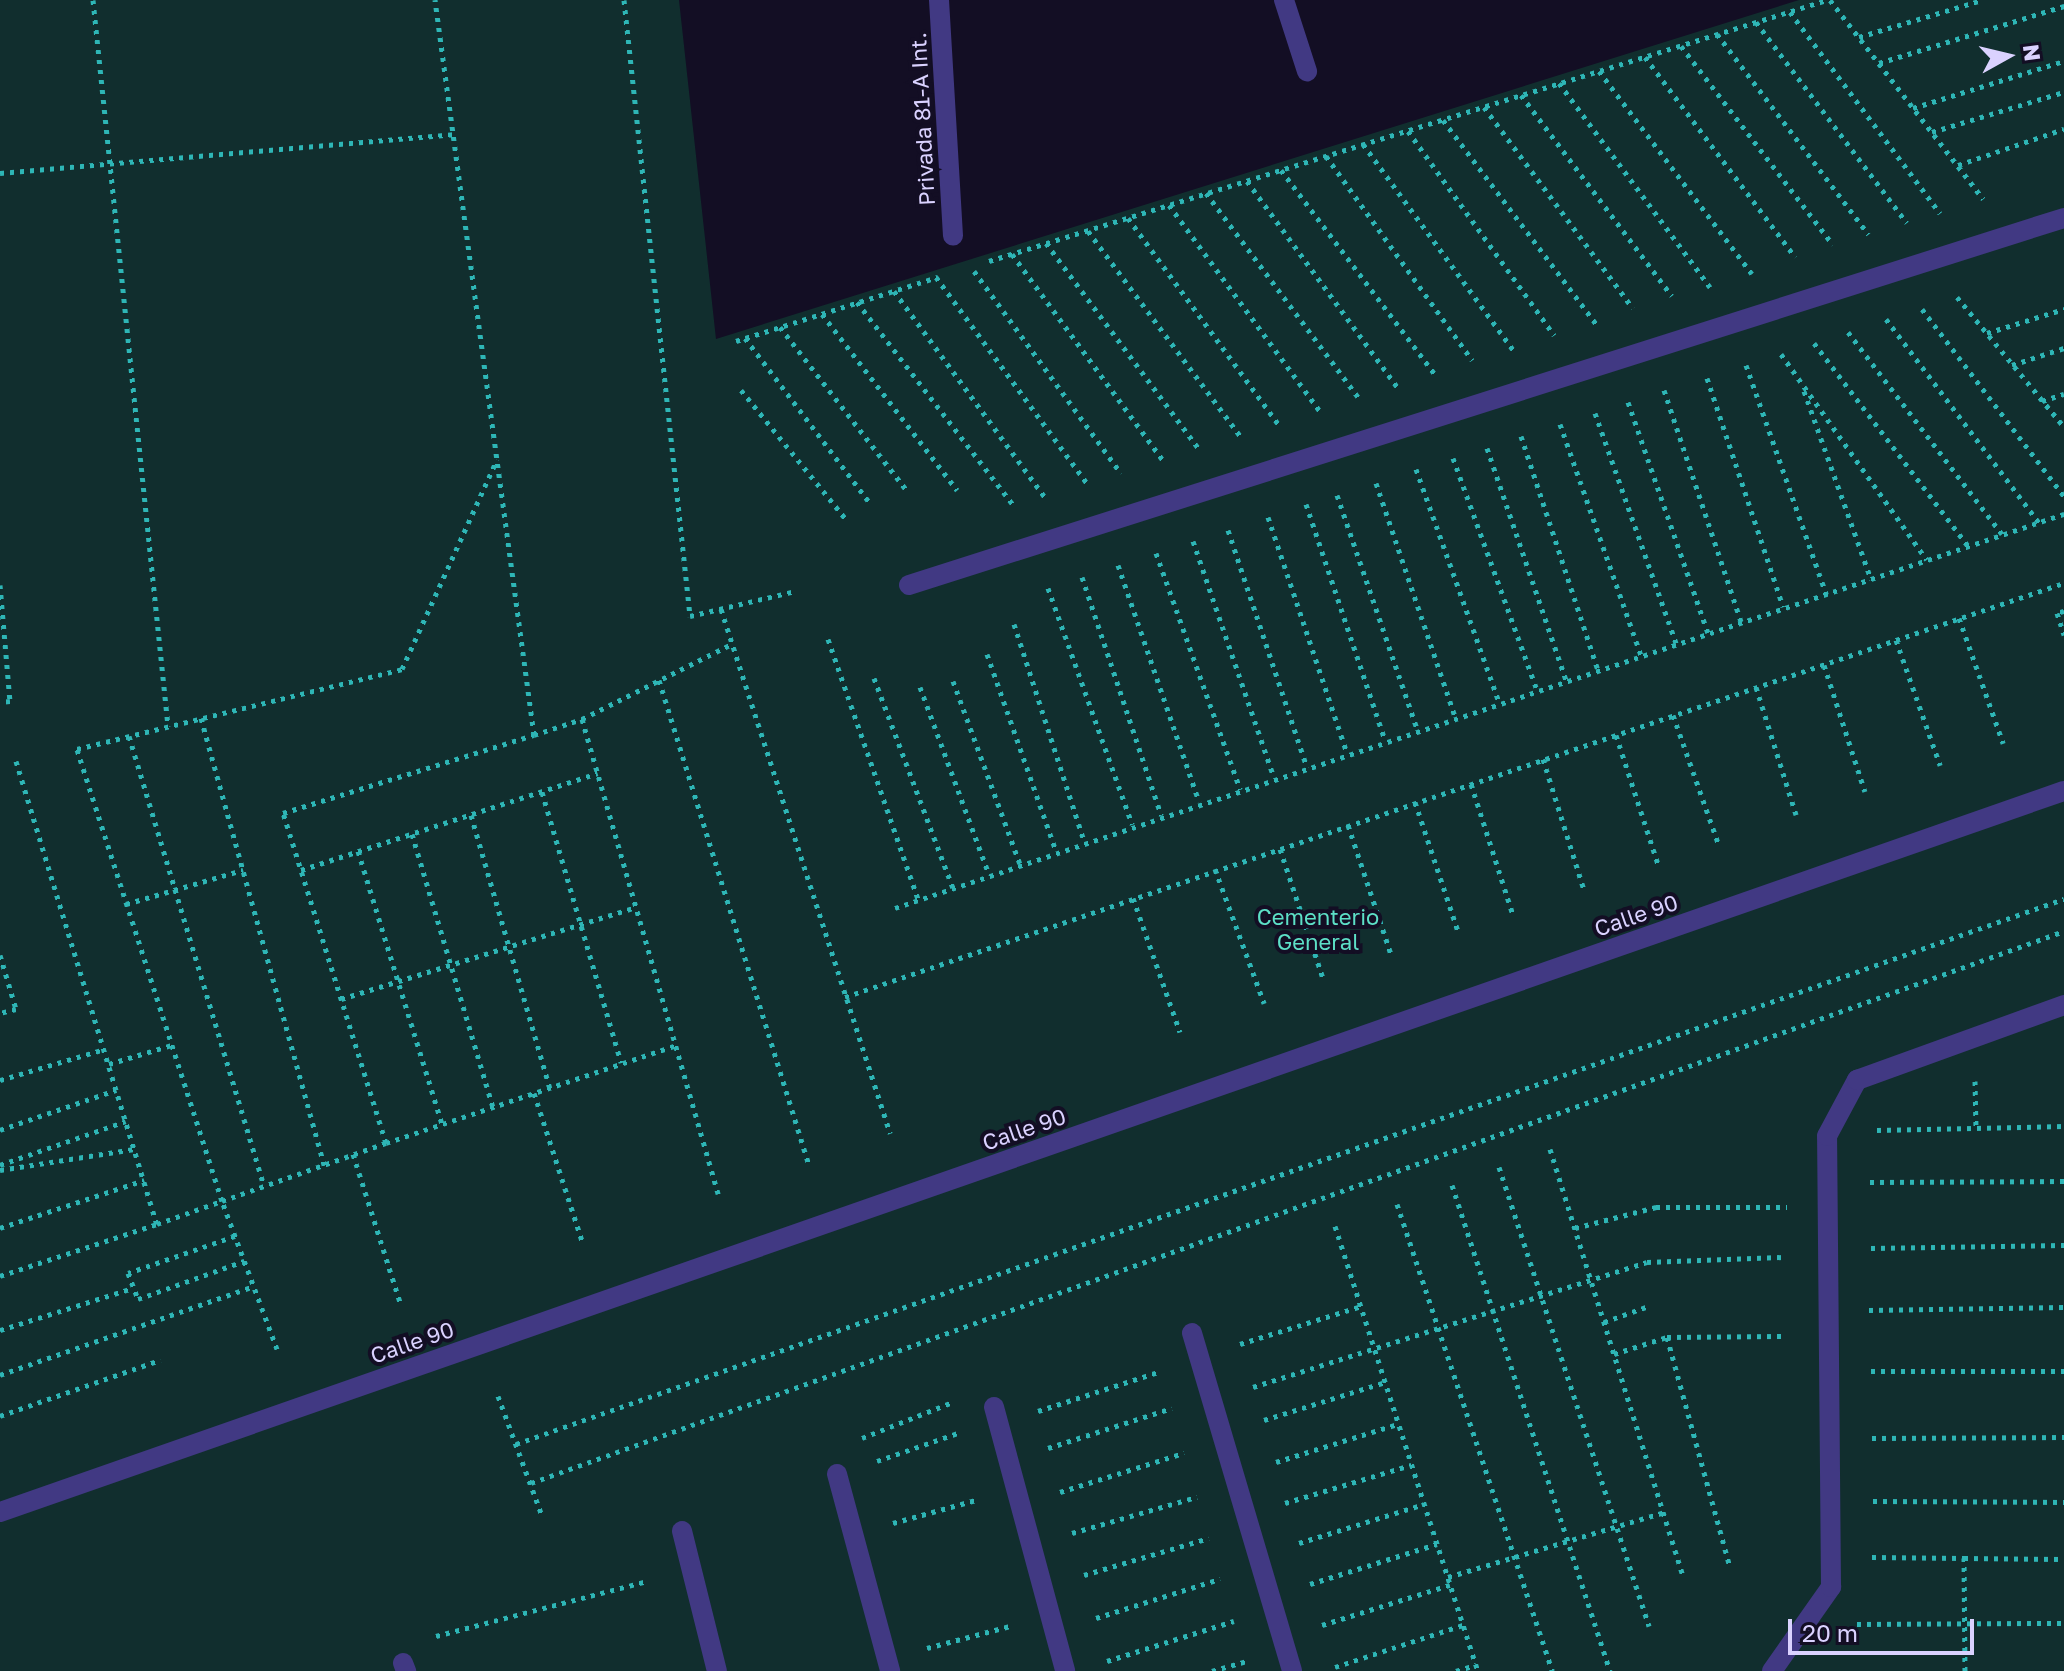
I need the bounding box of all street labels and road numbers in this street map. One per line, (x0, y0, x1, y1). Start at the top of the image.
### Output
street label: Privada 81-A Int. (904, 32, 940, 206)
street label: Calle 90 (1591, 888, 1681, 942)
street label: Calle 90 (979, 1102, 1069, 1156)
street label: Calle 90 (367, 1315, 457, 1369)

